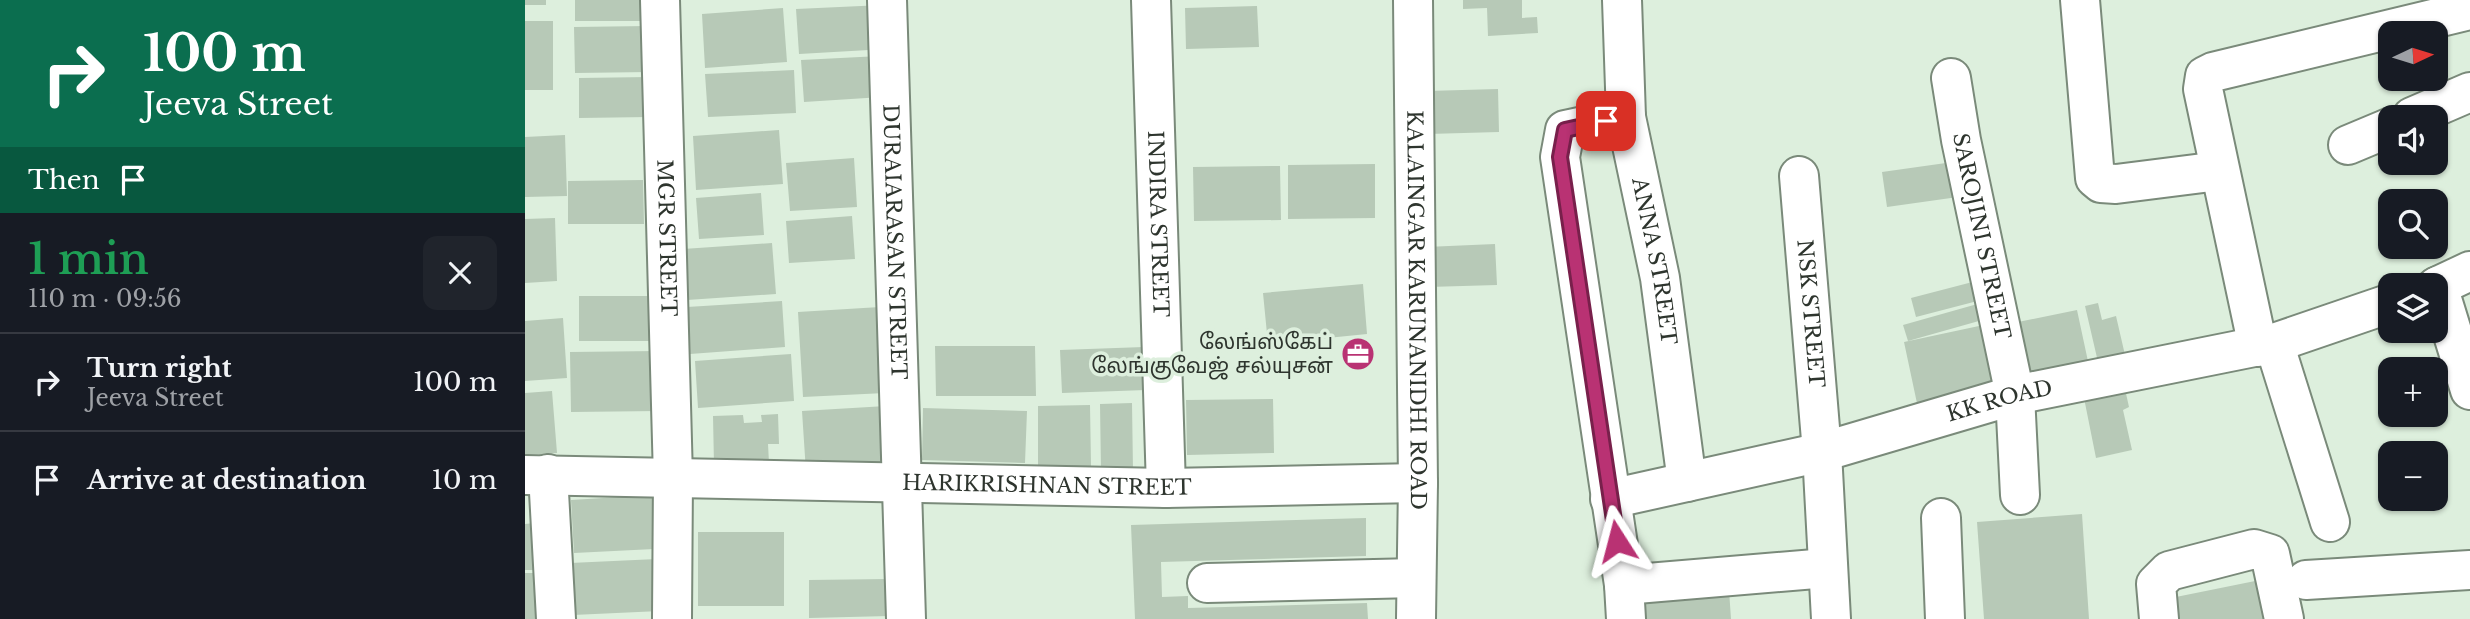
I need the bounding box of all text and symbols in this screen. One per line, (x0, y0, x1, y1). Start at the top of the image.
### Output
north arrow (2378, 21, 2448, 91)
map controls (2378, 21, 2448, 511)
text: 100 m (143, 23, 306, 84)
icon: right (28, 28, 119, 119)
text: Jeeva Street (143, 84, 333, 124)
pin (1576, 91, 1636, 151)
icon: arrive (1587, 102, 1625, 140)
street label: DURAIARASAN STREET (877, 104, 912, 380)
button: sound (2378, 105, 2448, 175)
street label: KALAINGAR KARUNANIDHI ROAD (1401, 110, 1431, 510)
street label: INDIRA STREET (1142, 130, 1174, 318)
street label: SAROJINI STREET (1947, 131, 2016, 342)
street label: MGR STREET (651, 159, 682, 317)
icon: arrive (114, 161, 152, 199)
text: Then (28, 164, 100, 196)
street label: ANNA STREET (1626, 174, 1682, 346)
button: search (2378, 189, 2448, 259)
text: 1 min (28, 233, 149, 285)
button: close (423, 236, 497, 310)
street label: NSK STREET (1791, 238, 1830, 389)
button: layers (2378, 273, 2448, 343)
text: 110 m · 09:56 (28, 285, 182, 313)
place label: லேங்ஸ்கேப் லேங்குவேஜ் சல்யுசன் (1091, 329, 1333, 380)
office icon: லேங்ஸ்கேப் லேங்குவேஜ் சல்யுசன் (1339, 335, 1377, 373)
text: Turn right (87, 352, 232, 384)
button: + (2378, 357, 2448, 427)
icon: right (28, 363, 66, 401)
text: 100 m (413, 366, 497, 398)
street label: KK ROAD (1944, 375, 2055, 427)
text: Jeeva Street (87, 384, 224, 412)
button: − (2378, 441, 2448, 511)
icon: arrive (28, 461, 66, 499)
text: Arrive at destination (87, 464, 367, 496)
text: 10 m (431, 464, 497, 496)
street label: HARIKRISHNAN STREET (902, 470, 1192, 501)
position arrow (1580, 504, 1654, 578)

